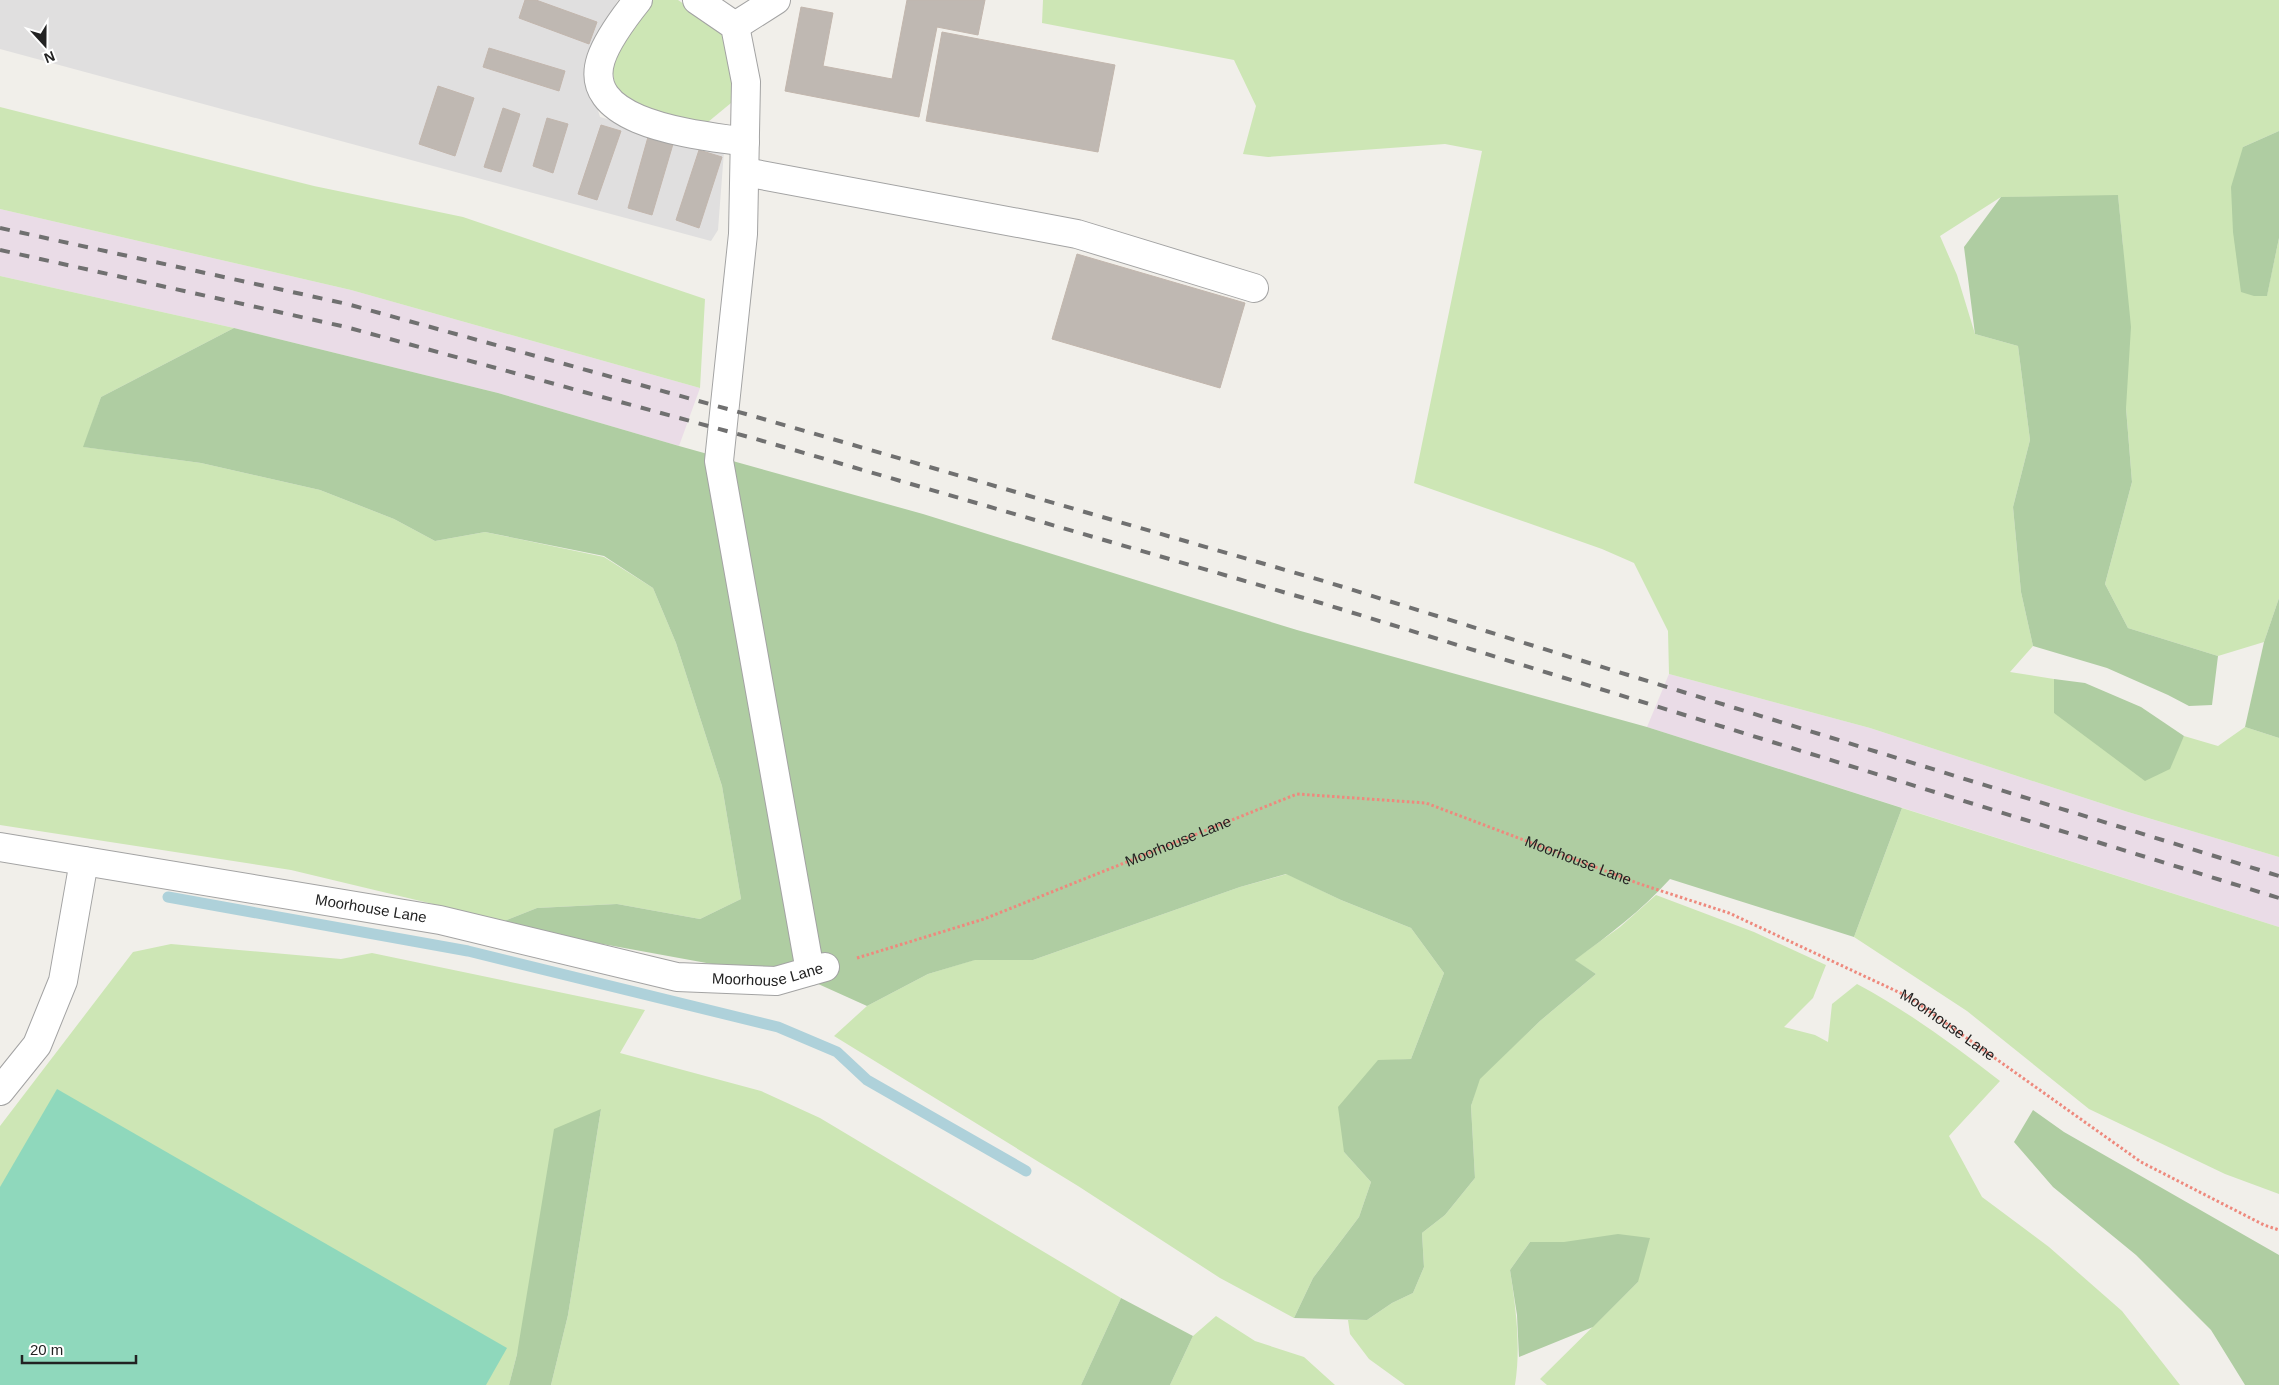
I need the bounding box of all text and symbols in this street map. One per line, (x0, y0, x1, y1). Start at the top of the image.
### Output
north arrow (20, 20, 70, 70)
text: N (42, 48, 57, 66)
street label: Moorhouse Lane (1123, 812, 1233, 870)
street label: Moorhouse Lane (1523, 832, 1634, 888)
street label: Moorhouse Lane (314, 890, 428, 926)
street label: Moorhouse Lane (712, 959, 825, 989)
street label: Moorhouse Lane (1898, 985, 1999, 1064)
scale bar (22, 1332, 136, 1364)
text: 20 m (30, 1341, 63, 1358)

